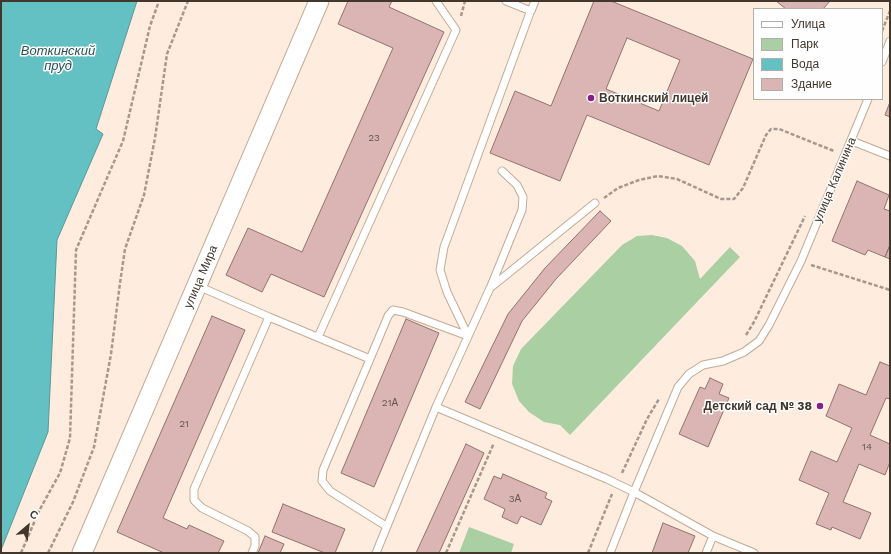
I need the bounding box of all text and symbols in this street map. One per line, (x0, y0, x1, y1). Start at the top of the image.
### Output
legend (753, 8, 883, 100)
text: Улица (791, 17, 825, 31)
text: Парк (791, 37, 818, 51)
water label: Воткинский пруд (21, 43, 95, 74)
text: Вода (791, 57, 819, 71)
text: Здание (791, 77, 832, 91)
place label: Воткинский лицей (599, 91, 708, 105)
marker: Воткинский лицей (586, 93, 596, 103)
house number: 23 (368, 132, 380, 144)
street label: улица Калинина (811, 135, 859, 225)
street label: улица Мира (181, 243, 221, 311)
house number: 21А (382, 397, 398, 409)
place label: Детский сад № 38 (704, 399, 812, 413)
marker: Детский сад № 38 (815, 401, 825, 411)
house number: 21 (179, 418, 189, 430)
house number: 14 (862, 441, 872, 453)
house number: 3А (509, 493, 521, 505)
north arrow (8, 506, 48, 546)
text: С (27, 507, 40, 523)

